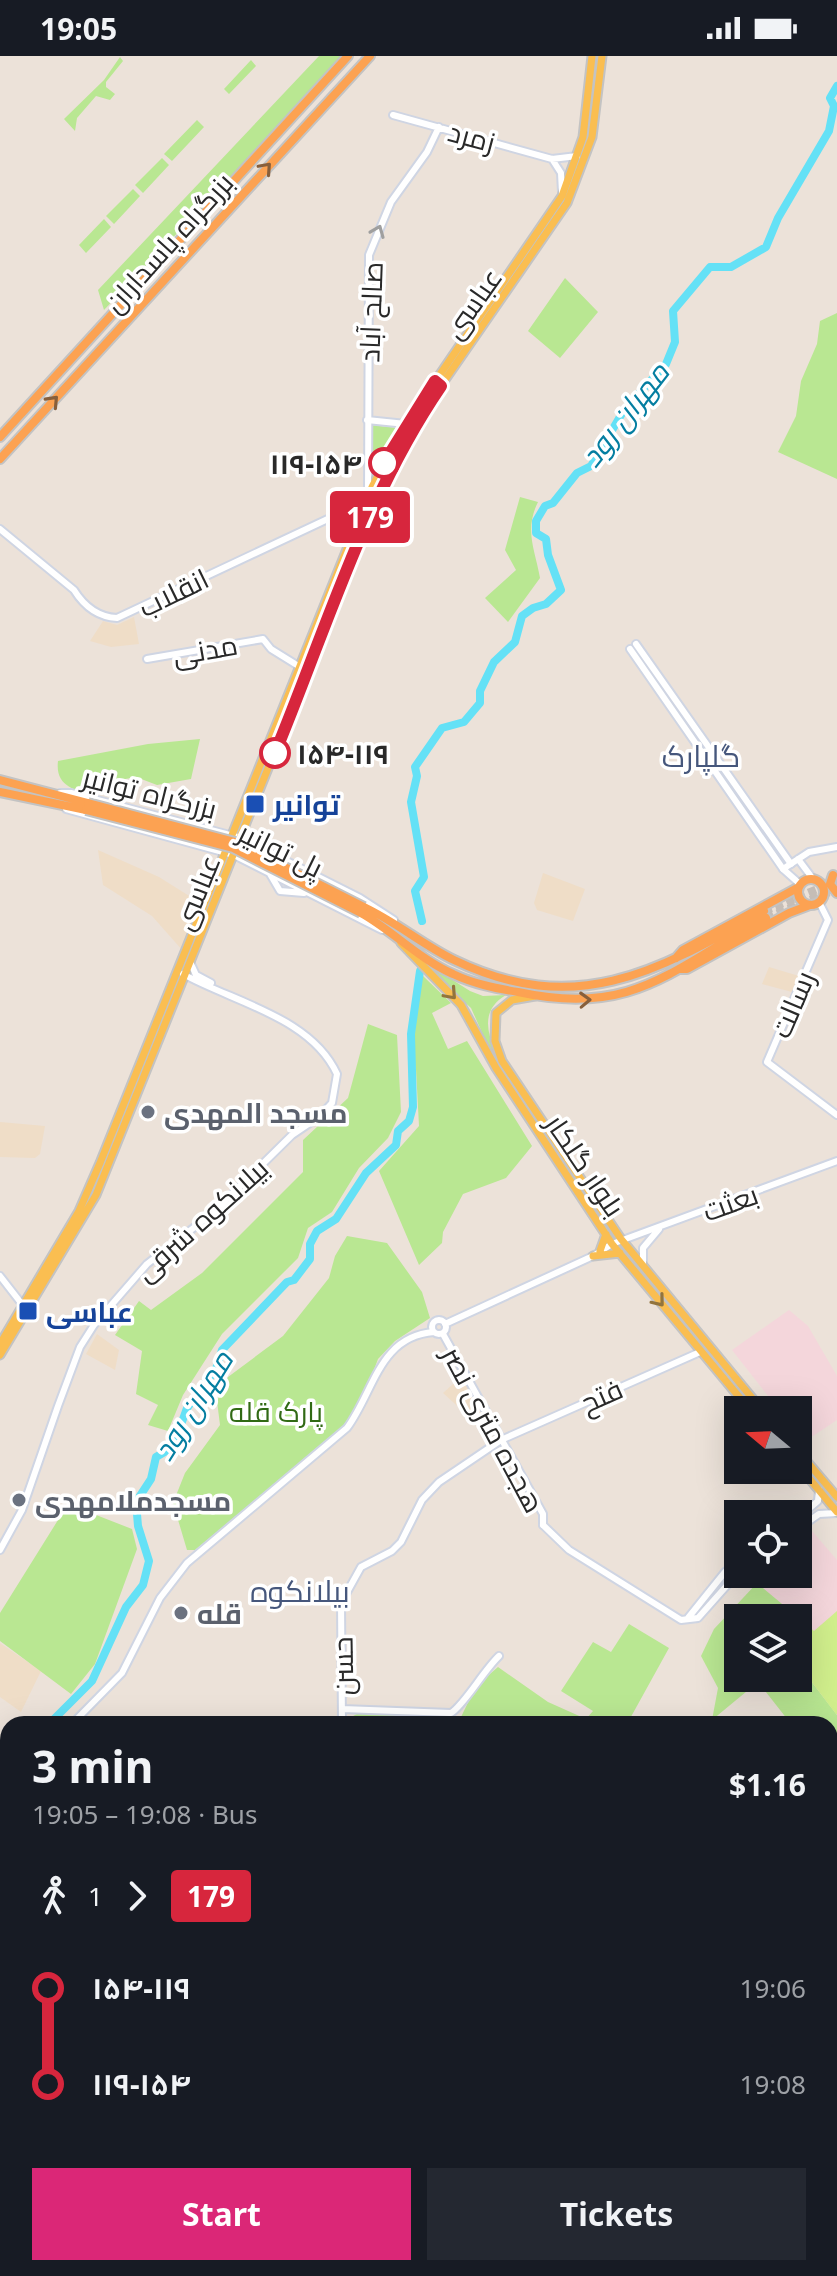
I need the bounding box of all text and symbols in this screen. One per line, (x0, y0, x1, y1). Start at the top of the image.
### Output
text: 19:05 (40, 8, 117, 49)
street label: زمرد (444, 112, 500, 160)
one-way arrow (256, 163, 271, 178)
street label: بزرگراه پاسداران (95, 164, 242, 321)
one-way arrow (369, 225, 385, 239)
street label: عباسى (434, 260, 510, 346)
street label: صالح آباد (349, 261, 392, 363)
water label: مهران رود (570, 352, 678, 475)
one-way arrow (43, 396, 57, 411)
place label: ۱۱۹-۱۵۴ (270, 444, 362, 482)
marker: ۱۱۹-۱۵۴ (369, 448, 399, 478)
line badge: 179 (324, 491, 416, 543)
text: 179 (346, 498, 394, 536)
street label: انقلاب (131, 559, 215, 625)
street label: مدنی (170, 625, 240, 673)
place label: ۱۵۴-۱۱۹ (297, 734, 389, 772)
district label: گلپارک (662, 735, 740, 776)
marker: ۱۵۴-۱۱۹ (260, 738, 290, 768)
street label: بزرگراه توانیر (77, 757, 221, 827)
place label: توانیر (272, 785, 341, 823)
marker: توانیر (244, 793, 266, 815)
street label: پل توانیر (230, 811, 330, 887)
street label: عباسى (164, 849, 228, 935)
street label: رسالت (761, 965, 823, 1043)
one-way arrow (441, 985, 456, 999)
one-way arrow (579, 992, 592, 1009)
place label: مسجد المهدی (164, 1093, 348, 1131)
marker: مسجد المهدی (139, 1103, 157, 1121)
street label: بلوار گلکار (537, 1105, 634, 1224)
street label: بیلانکوه شرقی (126, 1149, 276, 1289)
street label: بعثت (697, 1174, 763, 1230)
place label: عباسی (46, 1292, 133, 1330)
one-way arrow (649, 1292, 664, 1306)
marker: عباسی (17, 1300, 39, 1322)
street label: هجده متری نصر (433, 1337, 554, 1519)
water label: مهران رود (142, 1342, 242, 1468)
street label: فتح (574, 1369, 629, 1422)
park label: پارک قله (229, 1392, 324, 1431)
north arrow (724, 1396, 812, 1484)
map controls (724, 1396, 812, 1692)
place label: مسجدملامهدی (35, 1481, 231, 1519)
marker: مسجدملامهدی (10, 1491, 28, 1509)
button: locate (724, 1500, 812, 1588)
district label: بیلانکوه (250, 1570, 350, 1611)
place label: قله (197, 1594, 242, 1632)
marker: قله (172, 1604, 190, 1622)
button: layers (724, 1604, 812, 1692)
street label: حسن (322, 1636, 362, 1696)
text: 3 min (32, 1736, 153, 1796)
text: $1.16 (729, 1764, 806, 1805)
text: 19:05 – 19:08 · Bus (32, 1796, 257, 1832)
icon: walk (32, 1874, 76, 1918)
icon: forward (115, 1874, 159, 1918)
text: 179 (187, 1877, 235, 1915)
text: 1 (88, 1878, 103, 1914)
text: ۱۵۴-۱۱۹ (92, 1967, 191, 2008)
text: 19:06 (740, 1970, 806, 2006)
text: ۱۱۹-۱۵۴ (92, 2063, 191, 2104)
text: 19:08 (740, 2066, 806, 2102)
button: Start (32, 2168, 411, 2260)
button: Tickets (427, 2168, 806, 2260)

